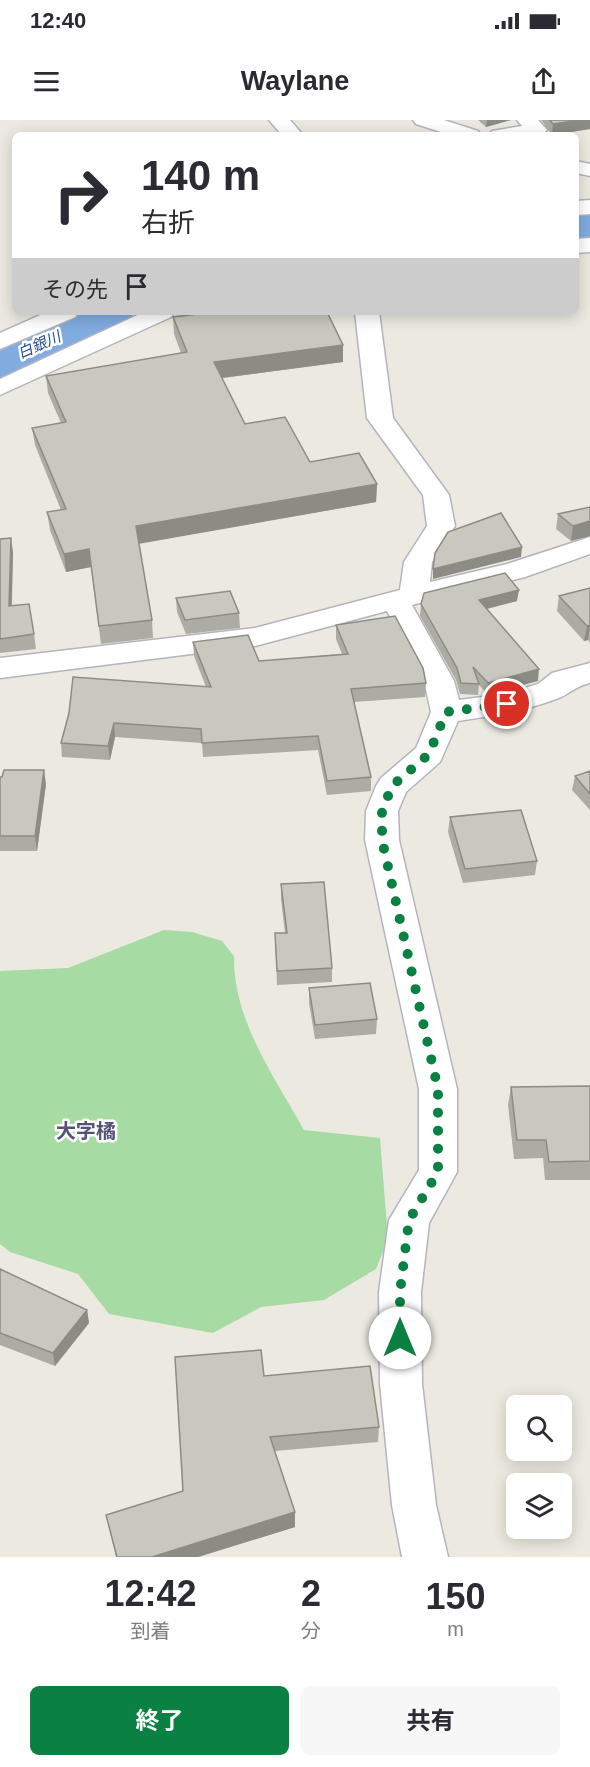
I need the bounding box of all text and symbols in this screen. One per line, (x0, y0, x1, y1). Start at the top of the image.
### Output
text: 12:40 (30, 8, 86, 33)
icon: menu (30, 65, 63, 98)
icon: share (527, 65, 560, 98)
text: Waylane (241, 66, 349, 96)
text: 140 m (141, 152, 260, 199)
icon: right (42, 156, 120, 234)
text: 右折 (141, 208, 195, 238)
icon: arrive (120, 270, 153, 303)
text: その先 (42, 277, 108, 302)
water label: 白銀川 (15, 327, 65, 361)
pin (481, 678, 532, 729)
icon: arrive (490, 687, 523, 720)
district label: 大字橘 (56, 1120, 116, 1142)
position arrow (368, 1306, 432, 1370)
map controls (506, 1395, 572, 1539)
button: search (506, 1395, 572, 1461)
button: layers (506, 1473, 572, 1539)
text: 12:42 (104, 1573, 197, 1614)
text: 2 (301, 1573, 321, 1614)
text: 150 (425, 1576, 486, 1617)
text: m (447, 1618, 464, 1640)
text: 到着 (130, 1620, 170, 1642)
text: 分 (301, 1620, 321, 1642)
button: 終了 (30, 1686, 289, 1755)
button: 共有 (301, 1686, 560, 1755)

